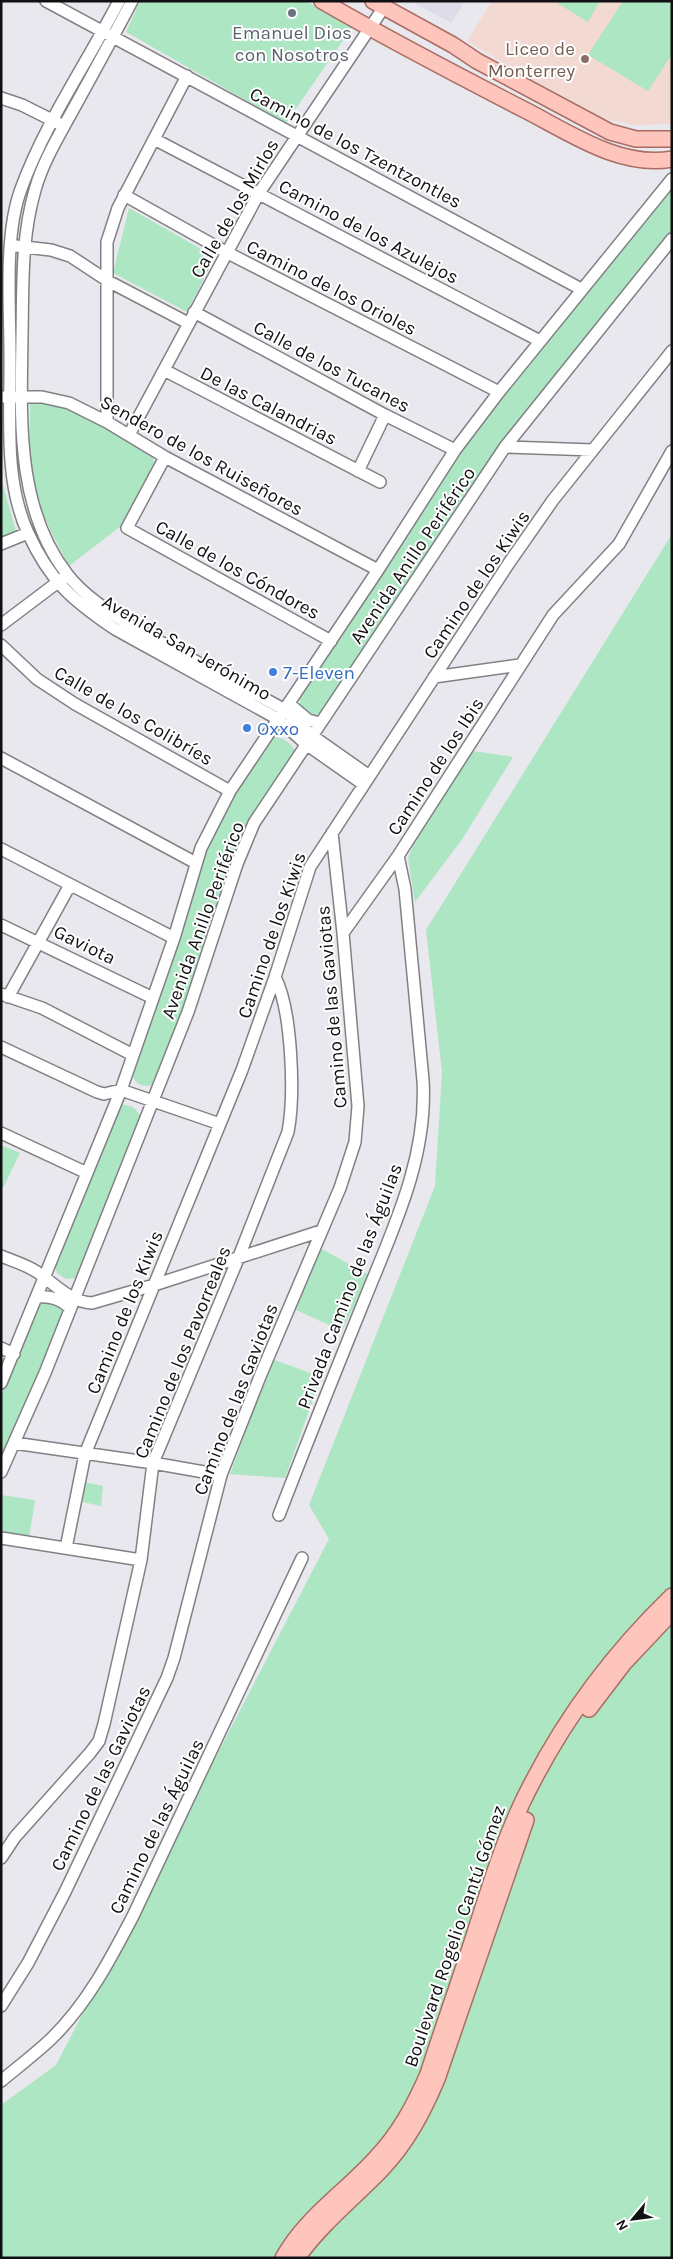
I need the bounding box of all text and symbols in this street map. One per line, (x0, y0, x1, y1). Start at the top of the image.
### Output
marker: Emanuel Dios con Nosotros (286, 7, 298, 19)
place label: Emanuel Dios con Nosotros (232, 22, 352, 66)
place label: Liceo de Monterrey (488, 38, 575, 82)
marker: Liceo de Monterrey (579, 53, 591, 65)
street label: Camino de los Tzentzontles (246, 83, 465, 213)
street label: Calle de los Mirlos (186, 135, 284, 282)
street label: Camino de los Azulejos (275, 175, 462, 289)
street label: Camino de los Orioles (243, 235, 420, 340)
street label: Calle de los Tucanes (250, 316, 413, 417)
street label: De las Calandrias (196, 362, 341, 450)
street label: Sendero de los Ruiseñores (96, 391, 307, 521)
street label: Avenida Anillo Periférico (345, 463, 480, 648)
street label: Camino de los Kiwis (419, 506, 535, 663)
street label: Calle de los Cóndores (151, 516, 324, 624)
street label: Avenida San Jerónimo (98, 591, 275, 705)
street label: Calle de los Colibríes (50, 662, 217, 770)
place label: 7-Eleven (283, 662, 355, 684)
marker: 7-Eleven (267, 666, 279, 678)
street label: Camino de los Ibis (383, 694, 489, 840)
place label: Oxxo (257, 718, 299, 740)
marker: Oxxo (241, 722, 253, 734)
street label: Avenida Anillo Periférico (157, 819, 249, 1022)
street label: Camino de los Kiwis (233, 849, 311, 1021)
street label: Camino de las Gaviotas (312, 905, 352, 1109)
street label: Gaviota (50, 921, 119, 969)
street label: Privada Camino de las Águilas (292, 1160, 407, 1412)
street label: Camino de los Kiwis (82, 1227, 168, 1397)
street label: Camino de los Pavorreales (130, 1243, 236, 1462)
street label: Camino de las Gaviotas (189, 1300, 283, 1498)
street label: Camino de las Gaviotas (46, 1682, 155, 1875)
street label: Camino de las Águilas (104, 1735, 209, 1918)
street label: Boulevard Rogelio Cantú Gómez (400, 1802, 510, 2070)
north arrow (608, 2194, 658, 2244)
text: N (612, 2217, 632, 2234)

